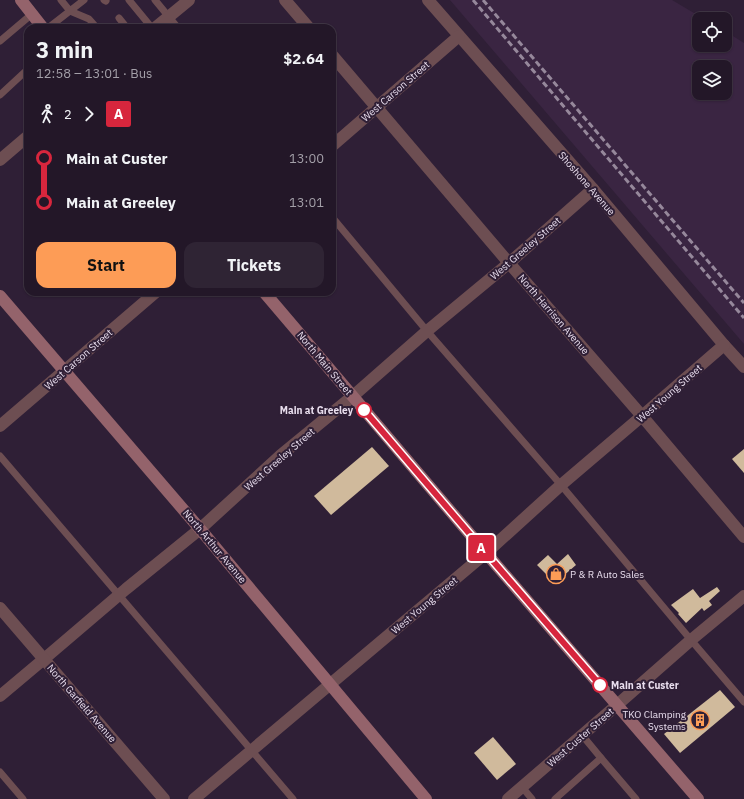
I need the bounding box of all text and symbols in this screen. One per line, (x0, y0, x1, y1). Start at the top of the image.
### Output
map controls (692, 12, 732, 100)
button: locate (692, 12, 732, 52)
text: 3 min (36, 35, 93, 64)
text: $2.64 (283, 49, 324, 68)
street label: West Carson Street (359, 58, 432, 125)
button: layers (692, 60, 732, 100)
text: 12:58 – 13:01 · Bus (36, 65, 152, 82)
icon: walk (36, 103, 58, 125)
icon: forward (78, 103, 100, 125)
text: A (114, 105, 123, 123)
text: 2 (64, 106, 72, 123)
text: Main at Custer (66, 149, 168, 168)
street label: Shoshone Avenue (555, 149, 618, 218)
text: 13:00 (289, 150, 324, 167)
text: Main at Greeley (66, 193, 176, 212)
text: 13:01 (289, 194, 324, 211)
street label: West Greeley Street (487, 214, 564, 283)
button: Start (36, 242, 176, 288)
button: Tickets (184, 242, 324, 288)
street label: North Harrison Avenue (515, 272, 592, 357)
street label: West Carson Street (42, 326, 115, 393)
street label: North Main Street (294, 329, 355, 398)
street label: West Young Street (634, 361, 705, 425)
marker: Main at Greeley (356, 402, 372, 418)
place label: Main at Greeley (280, 404, 354, 417)
street label: West Greeley Street (241, 425, 318, 494)
street label: North Arthur Avenue (180, 507, 250, 586)
line badge: A (468, 535, 494, 561)
text: A (476, 539, 486, 557)
shop icon: P & R Auto Sales (545, 563, 567, 585)
place label: P & R Auto Sales (570, 568, 644, 581)
street label: West Young Street (389, 574, 460, 637)
street label: North Garfield Avenue (44, 662, 119, 745)
marker: Main at Custer (592, 677, 608, 693)
place label: Main at Custer (611, 679, 679, 692)
street label: West Custer Street (544, 705, 617, 770)
place label: TKO Clamping Systems (622, 708, 687, 733)
building icon: TKO Clamping Systems (689, 709, 711, 731)

